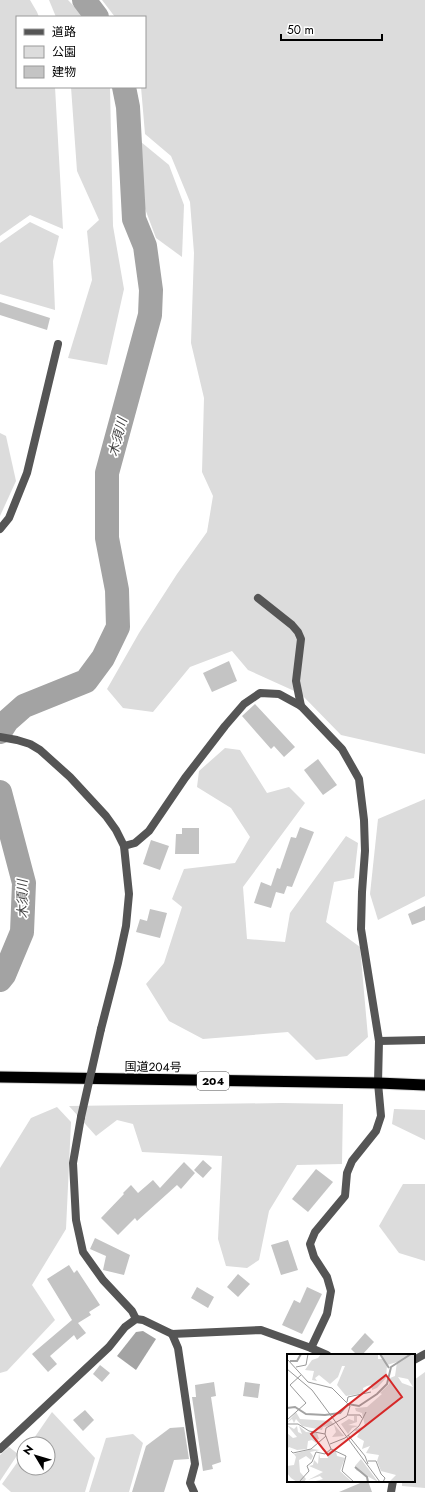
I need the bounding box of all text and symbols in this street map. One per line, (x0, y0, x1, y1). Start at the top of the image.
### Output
legend (16, 16, 146, 88)
scale bar (281, 16, 382, 42)
text: 50 m (287, 21, 314, 39)
text: 道路 (52, 23, 76, 41)
text: 公園 (52, 43, 76, 61)
text: 建物 (52, 63, 76, 81)
water label: 木須川 (103, 414, 132, 458)
water label: 木須川 (13, 877, 32, 919)
street label: 国道204号 (124, 1058, 182, 1076)
road number: 204 (197, 1072, 229, 1090)
inset map (287, 1354, 415, 1482)
north arrow (16, 1436, 56, 1476)
text: N (19, 1441, 37, 1458)

